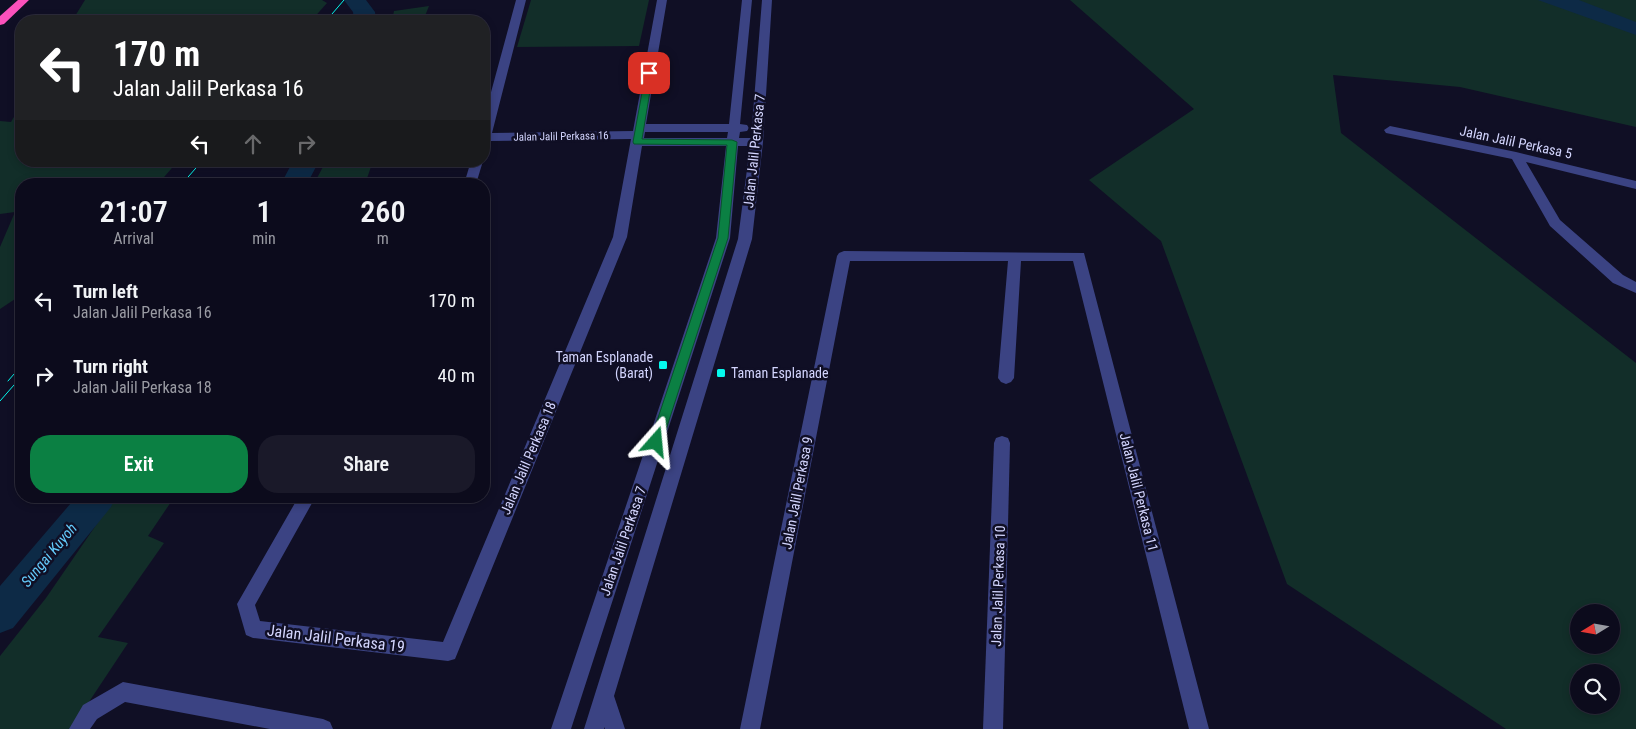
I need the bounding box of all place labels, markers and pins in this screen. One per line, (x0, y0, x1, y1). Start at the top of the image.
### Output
pin (628, 52, 670, 94)
place label: Taman Esplanade (Barat) (555, 349, 653, 382)
marker: Taman Esplanade (Barat) (657, 359, 669, 371)
place label: Taman Esplanade (731, 365, 829, 381)
marker: Taman Esplanade (715, 367, 727, 379)

